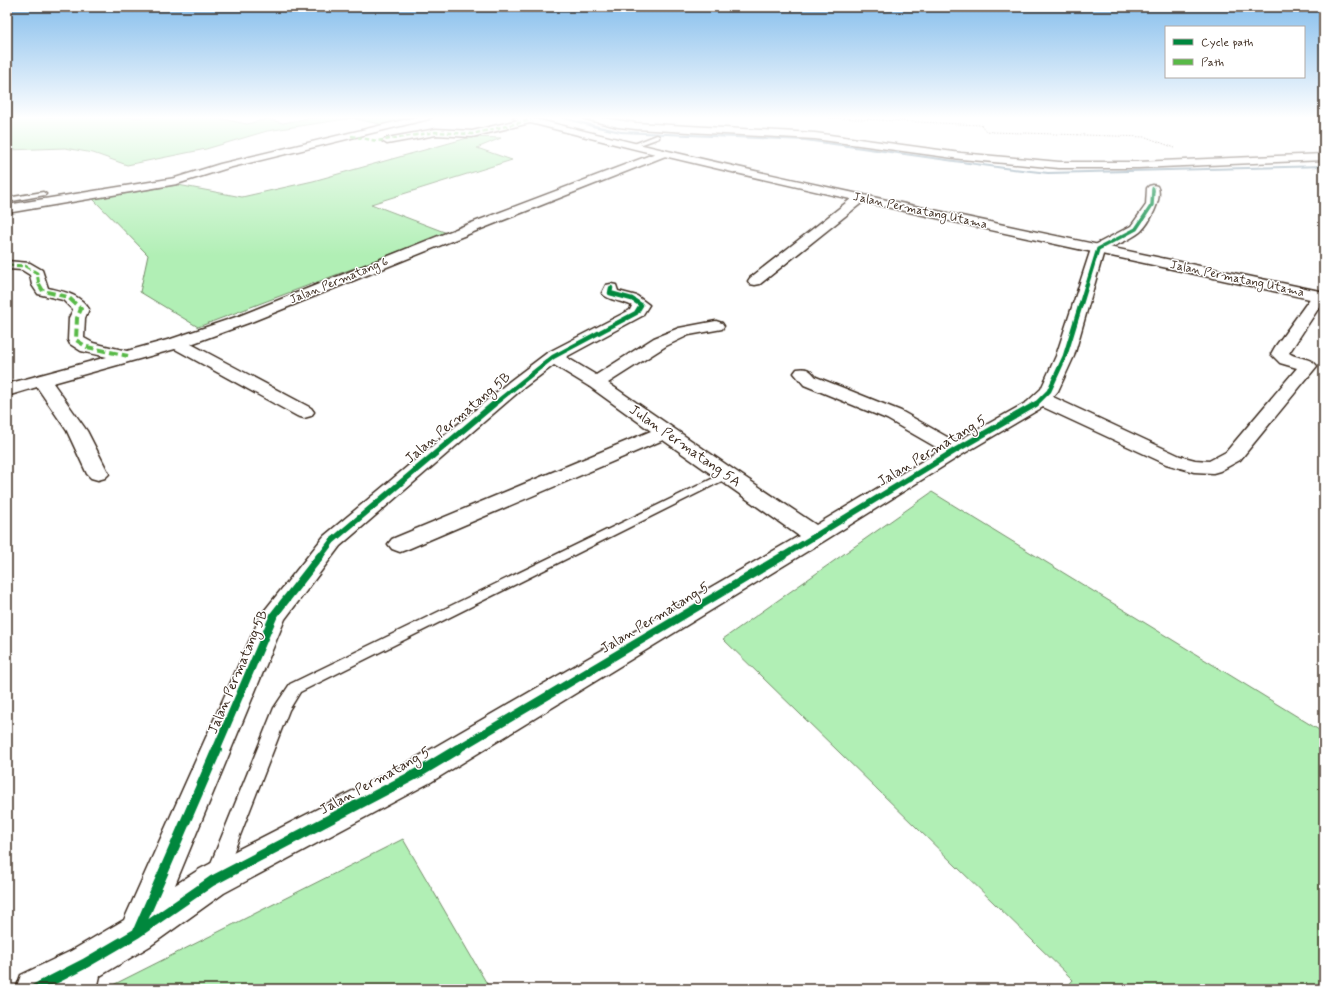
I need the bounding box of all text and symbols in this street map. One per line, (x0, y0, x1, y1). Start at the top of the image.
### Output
legend (1165, 26, 1305, 78)
text: Cycle path (1201, 35, 1253, 51)
text: Path (1201, 55, 1224, 71)
street label: Jalan Permatang Utama (852, 189, 989, 233)
street label: Jalan Permatang 6 (287, 254, 391, 308)
street label: Jalan Permatang Utama (1169, 257, 1306, 301)
street label: Jalan Permatang 5B (401, 368, 515, 468)
street label: Julan Permatang 5A (625, 401, 744, 492)
street label: Jalan Permatang 5 (874, 411, 990, 491)
street label: Jalan Permatang 5 (597, 578, 713, 658)
street label: Jalan Permatang 5B (204, 607, 273, 737)
street label: Jalan Permatang 5 (316, 743, 434, 820)

